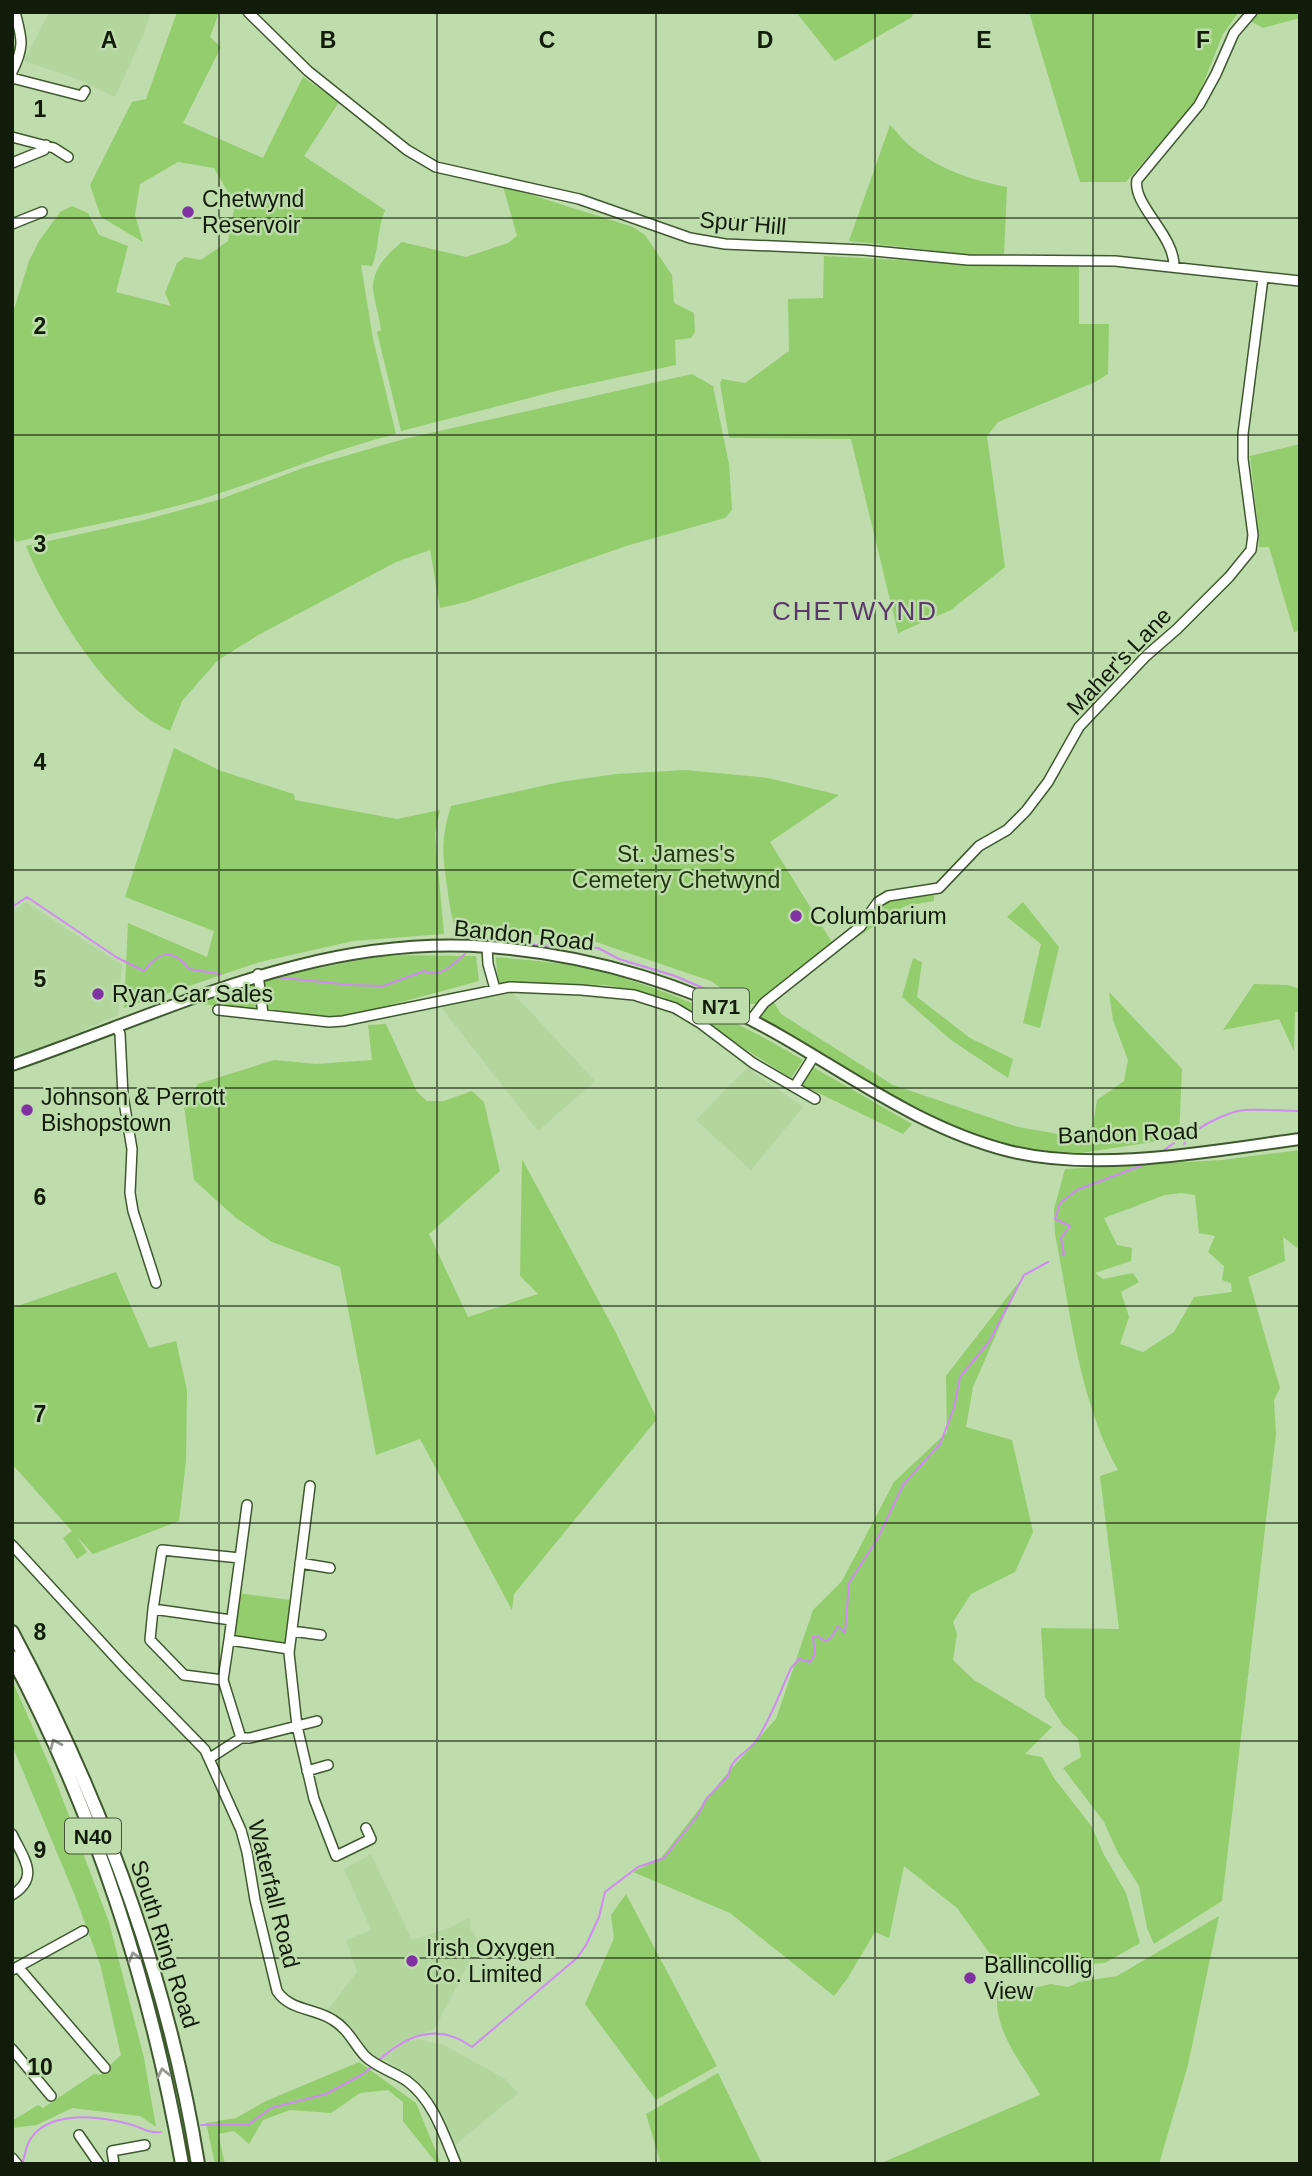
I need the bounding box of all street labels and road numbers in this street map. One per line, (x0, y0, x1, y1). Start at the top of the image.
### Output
street label: Spur Hill (699, 206, 787, 240)
street label: Maher's Lane (1061, 602, 1177, 720)
street label: Bandon Road (453, 915, 595, 955)
road number: N71 (693, 988, 749, 1024)
street label: Bandon Road (1057, 1118, 1199, 1148)
street label: Waterfall Road (243, 1817, 305, 1971)
road number: N40 (65, 1818, 121, 1854)
street label: South Ring Road (126, 1857, 204, 2031)

